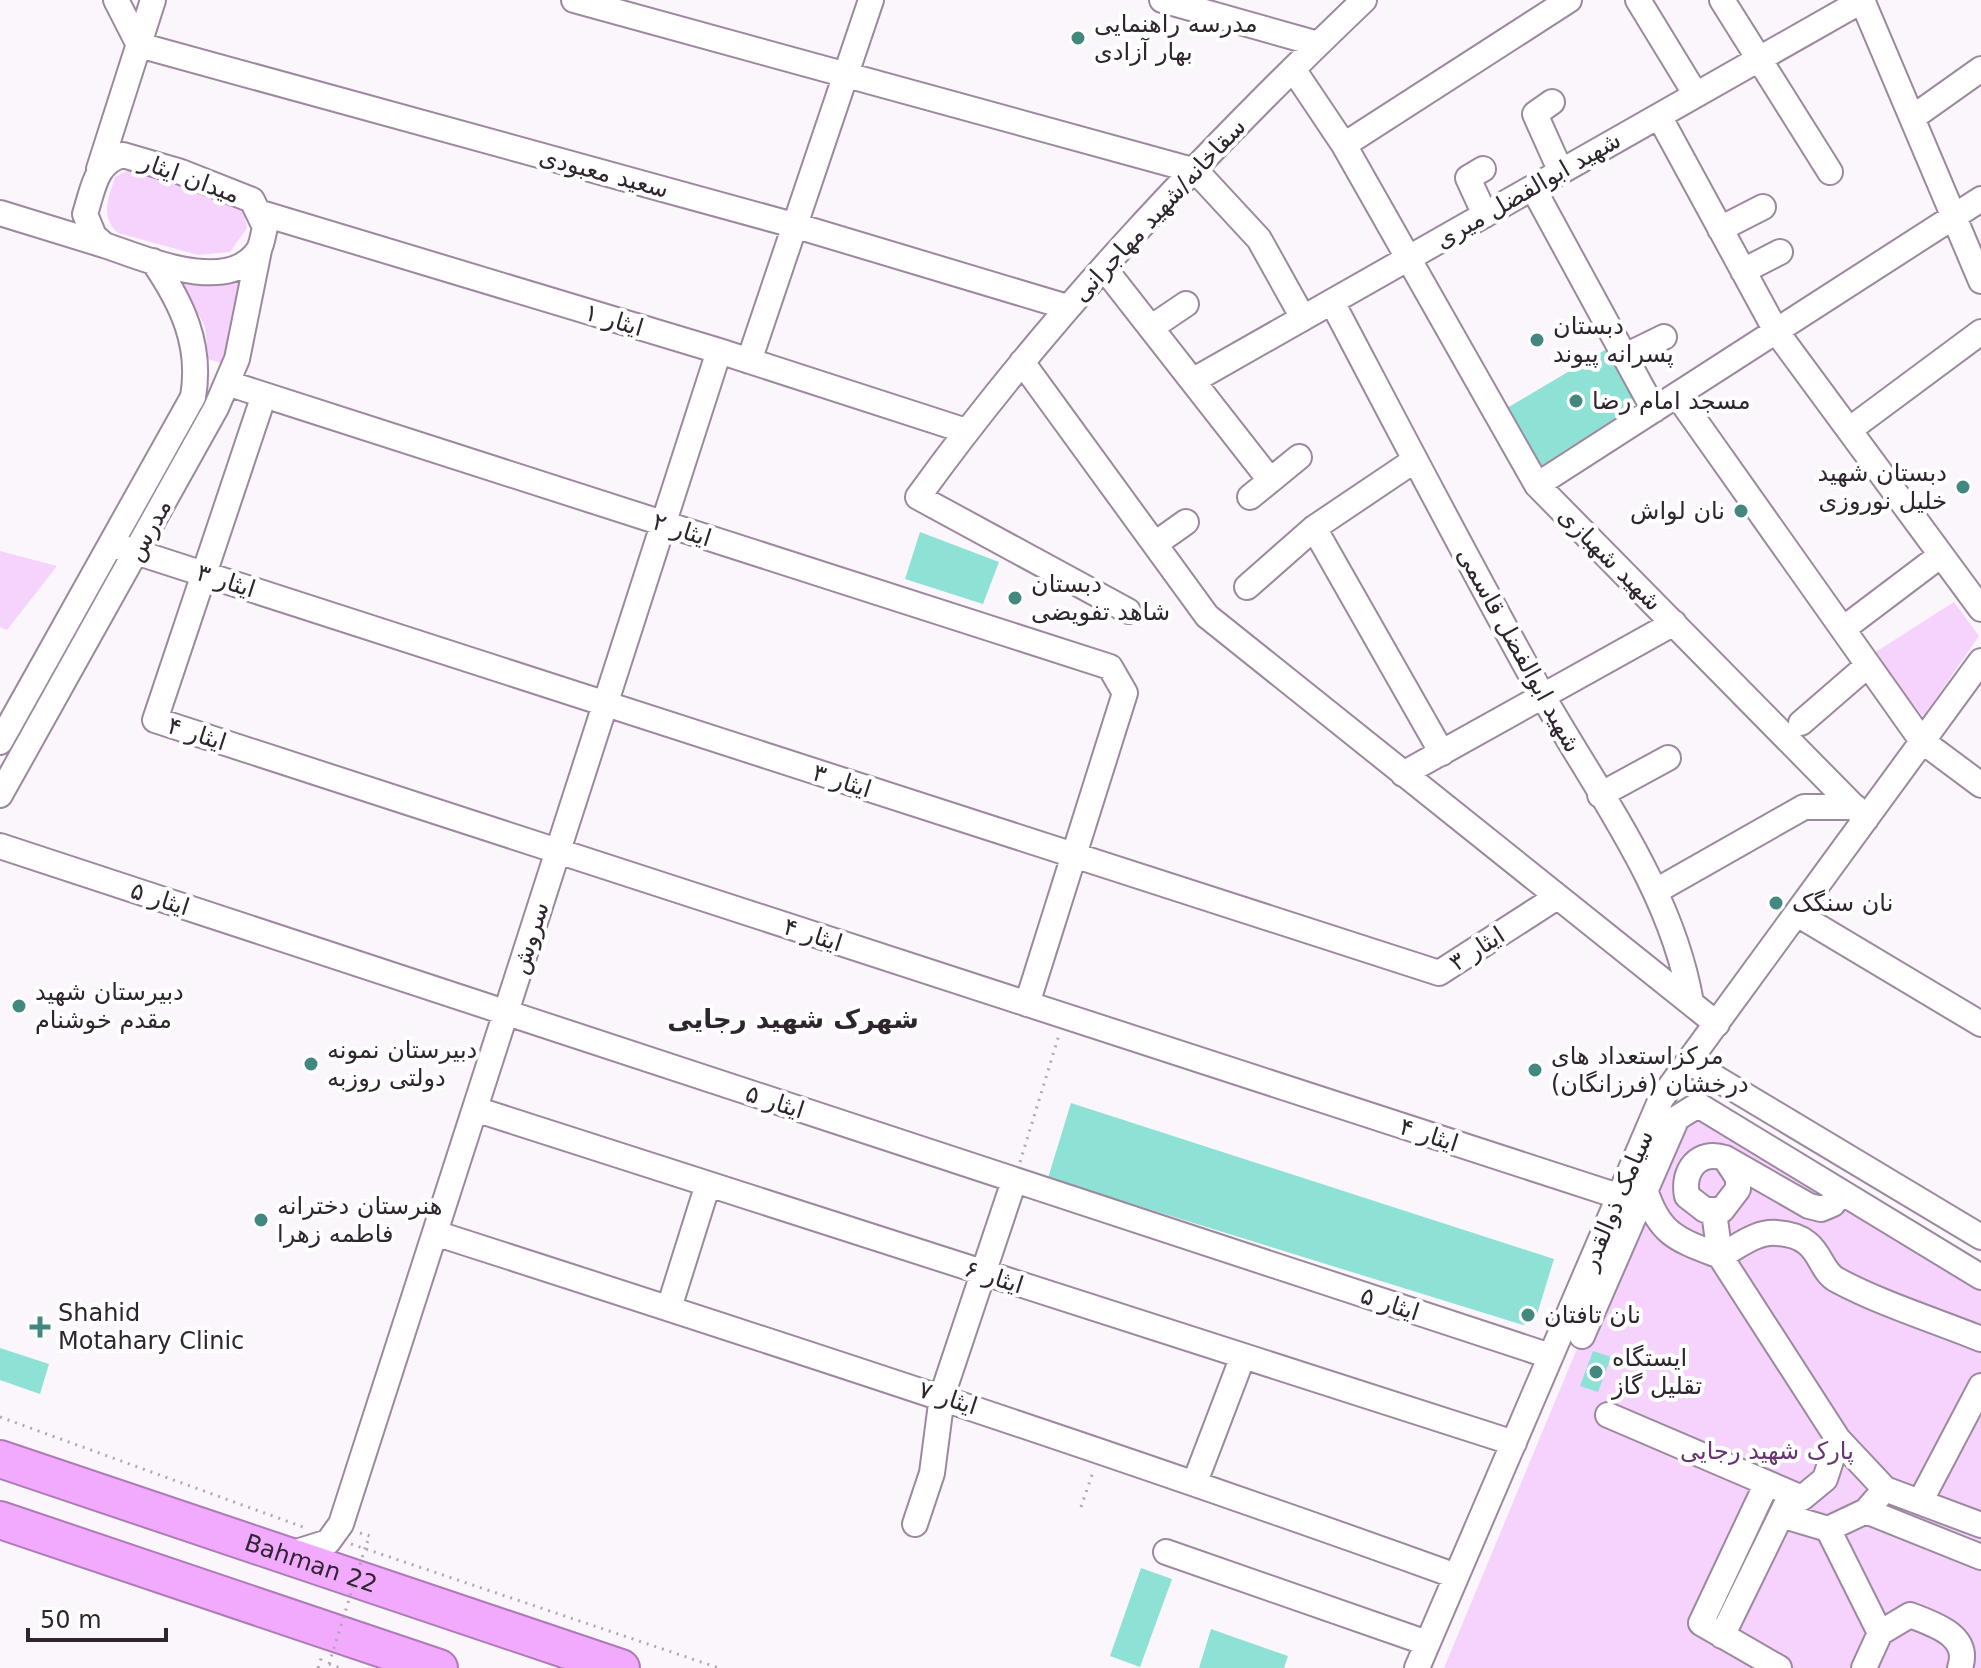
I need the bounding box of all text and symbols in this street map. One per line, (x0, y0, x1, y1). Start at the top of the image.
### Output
place label: مدرسه راهنمایی بهار آزادی (1094, 10, 1258, 66)
marker: مدرسه راهنمایی بهار آزادی (1069, 29, 1087, 47)
street label: سقاخانه/شهید مهاجرانی (1067, 112, 1251, 308)
street label: شهید ابوالفضل میری (1430, 126, 1626, 254)
street label: سعید معبودی (536, 142, 672, 204)
street label: میدان ایثار (135, 147, 244, 209)
street label: ایثار ۱ (581, 298, 647, 342)
place label: دبستان پسرانه پیوند (1553, 312, 1674, 368)
marker: دبستان پسرانه پیوند (1528, 331, 1546, 349)
place label: مسجد امام رضا (1592, 387, 1751, 415)
marker: مسجد امام رضا (1567, 392, 1585, 410)
place label: دبستان شهید خلیل نوروزی (1817, 459, 1947, 515)
marker: دبستان شهید خلیل نوروزی (1954, 478, 1972, 496)
street label: مدرس (121, 494, 177, 566)
place label: نان لواش (1630, 497, 1725, 525)
street label: شهید شهبازی (1552, 501, 1668, 617)
marker: نان لواش (1732, 502, 1750, 520)
street label: ایثار ۲ (649, 507, 715, 553)
street label: شهید ابوالفضل قاسمی (1451, 543, 1587, 757)
street label: ایثار ۳ (193, 558, 259, 604)
place label: دبستان شاهد تفویضی (1031, 570, 1170, 626)
marker: دبستان شاهد تفویضی (1006, 589, 1024, 607)
street label: ایثار ۴ (164, 711, 230, 757)
street label: ایثار ۳ (809, 758, 875, 804)
street label: ایثار ۵ (127, 876, 193, 922)
place label: نان سنگک (1792, 889, 1893, 917)
marker: نان سنگک (1767, 894, 1785, 912)
street label: سروش (505, 898, 555, 978)
street label: ایثار ۴ (780, 912, 846, 958)
street label: ایثار ۳ (1444, 921, 1510, 977)
place label: دبیرستان شهید مقدم خوشنام (35, 978, 184, 1034)
marker: دبیرستان شهید مقدم خوشنام (10, 997, 28, 1015)
district label: شهرک شهید رجایی (667, 1004, 919, 1035)
place label: دبیرستان نمونه دولتی روزبه (327, 1036, 477, 1092)
place label: مرکزاستعداد های درخشان (فرزانگان) (1551, 1042, 1749, 1098)
marker: دبیرستان نمونه دولتی روزبه (302, 1055, 320, 1073)
marker: مرکزاستعداد های درخشان (فرزانگان) (1526, 1061, 1544, 1079)
street label: ایثار ۵ (742, 1079, 808, 1125)
street label: ایثار ۴ (1396, 1112, 1462, 1158)
street label: سیامک ذوالقدر (1575, 1126, 1659, 1275)
place label: هنرستان دخترانه فاطمه زهرا (277, 1192, 442, 1248)
marker: هنرستان دخترانه فاطمه زهرا (252, 1211, 270, 1229)
street label: ایثار ۶ (961, 1254, 1027, 1300)
street label: ایثار ۵ (1357, 1281, 1423, 1327)
place label: Shahid Motahary Clinic (58, 1299, 244, 1355)
place label: نان تافتان (1544, 1301, 1641, 1329)
marker: نان تافتان (1519, 1306, 1537, 1324)
marker: Shahid Motahary Clinic (29, 1316, 51, 1338)
place label: ایستگاه تقلیل گاز (1611, 1344, 1702, 1400)
marker: ایستگاه تقلیل گاز (1587, 1363, 1605, 1381)
street label: ایثار ۷ (915, 1375, 981, 1421)
park label: پارک شهید رجایی (1680, 1437, 1854, 1465)
street label: Bahman 22 (241, 1528, 381, 1599)
scale bar (28, 1592, 166, 1642)
text: 50 m (40, 1606, 102, 1634)

